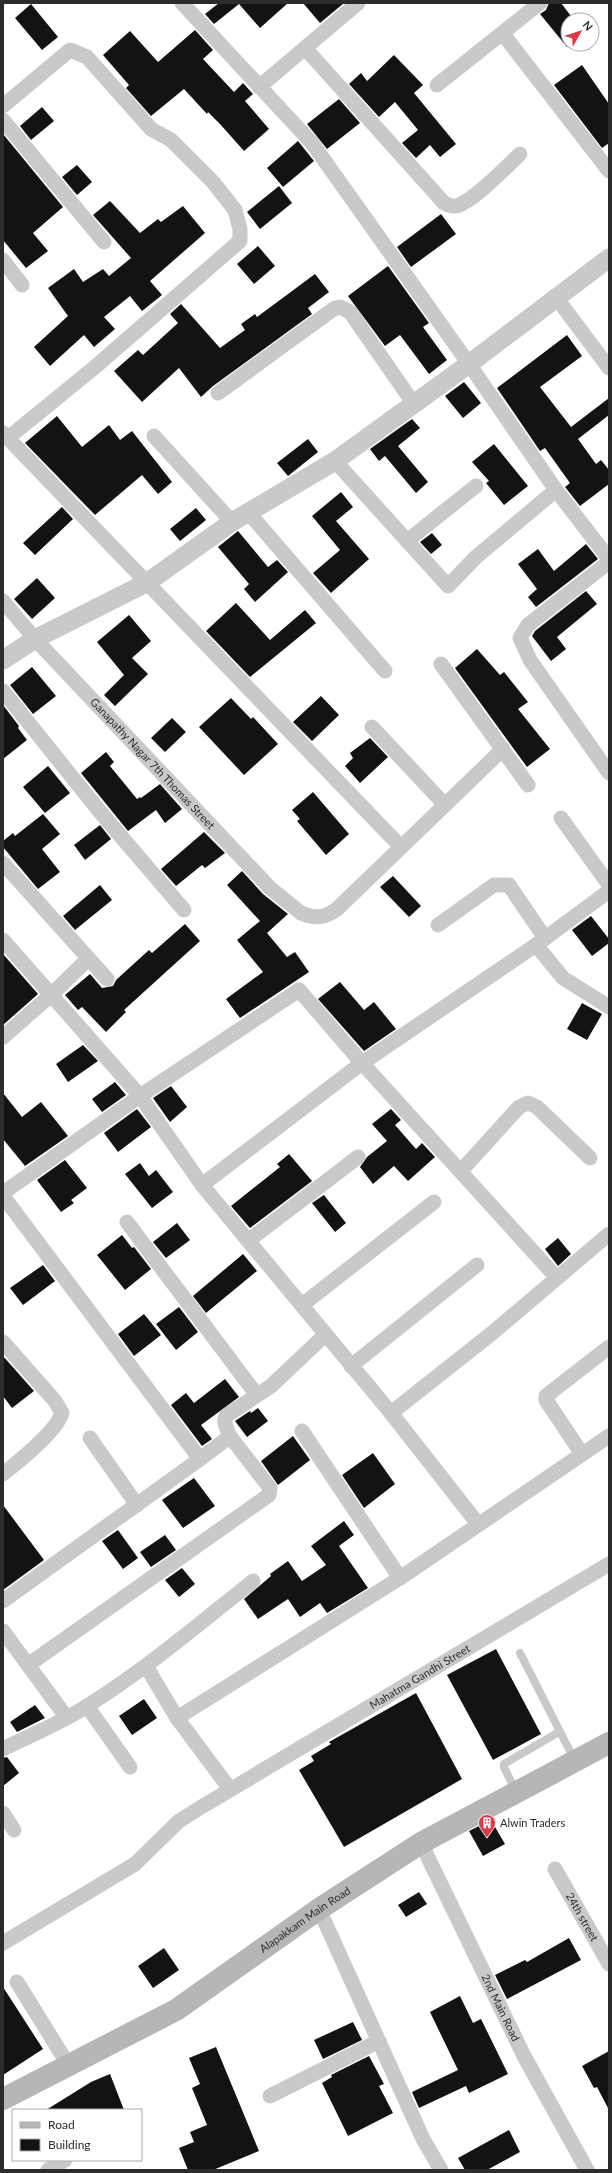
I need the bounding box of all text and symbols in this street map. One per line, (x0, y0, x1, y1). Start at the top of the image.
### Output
north arrow (560, 12, 600, 52)
text: N (580, 18, 596, 33)
street label: Ganapathy Nagar 7th Thomas Street (88, 695, 218, 831)
street label: Mahatma Gandhi Street (367, 1641, 472, 1711)
building icon: Alwin Traders (477, 1813, 497, 1838)
place label: Alwin Traders (500, 1816, 566, 1829)
street label: Alapakkam Main Road (257, 1884, 352, 1955)
street label: 24th street (564, 1890, 602, 1943)
street label: 2nd Main Road (479, 1972, 523, 2043)
legend (12, 2109, 142, 2161)
text: Road (48, 2117, 75, 2132)
text: Building (48, 2137, 91, 2152)

